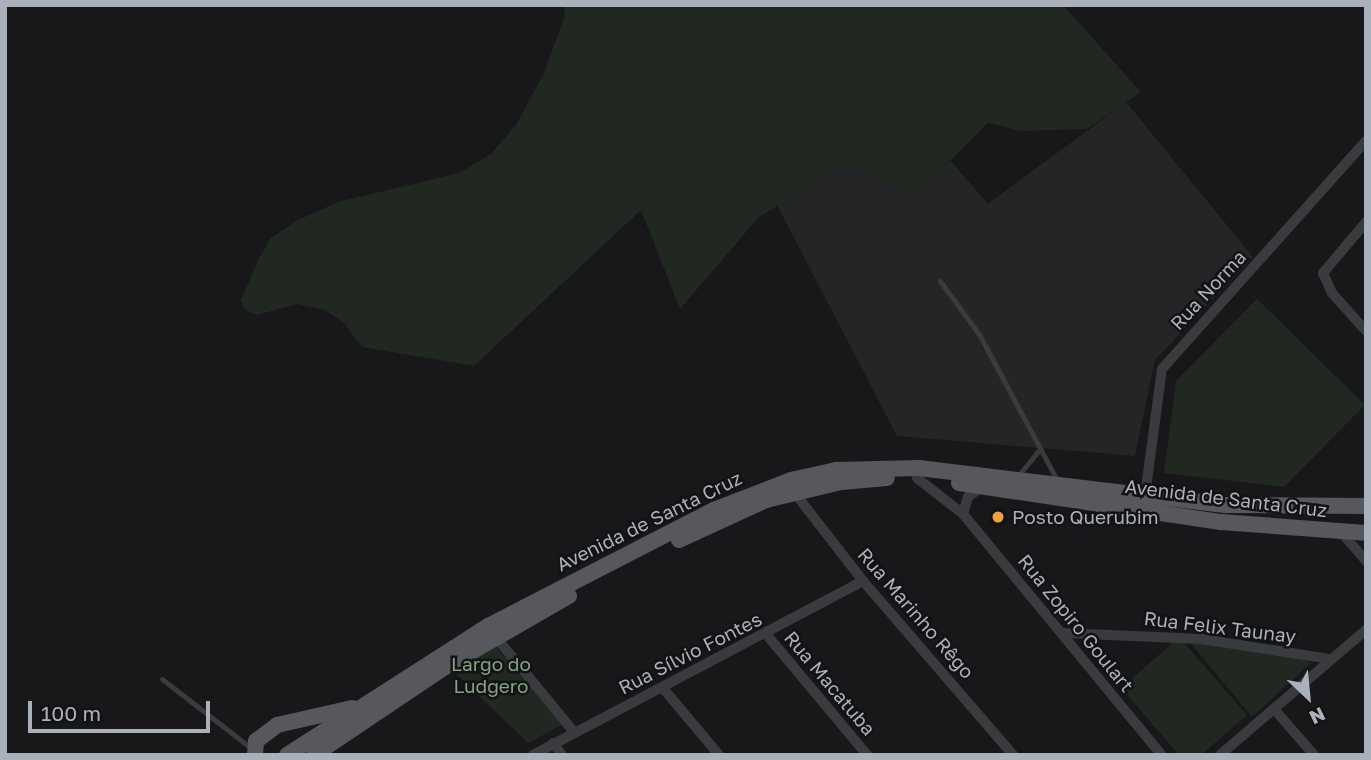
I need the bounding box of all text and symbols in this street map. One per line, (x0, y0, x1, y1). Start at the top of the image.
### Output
street label: Rua Norma (1165, 246, 1251, 334)
street label: Avenida de Santa Cruz (553, 466, 745, 576)
street label: Avenida de Santa Cruz (1124, 474, 1328, 522)
place label: Posto Querubim (1012, 506, 1159, 528)
marker: Posto Querubim (990, 509, 1006, 525)
street label: Rua Marinho Rêgo (853, 543, 979, 683)
street label: Rua Zopiro Goulart (1013, 550, 1139, 696)
street label: Rua Felix Taunay (1143, 606, 1297, 648)
street label: Rua Sílvio Fontes (615, 607, 765, 699)
street label: Rua Macatuba (780, 626, 880, 740)
park label: Largo do Ludgero (451, 653, 531, 697)
north arrow (1273, 662, 1343, 732)
scale bar (32, 686, 214, 730)
text: 100 m (41, 700, 101, 726)
text: N (1306, 703, 1329, 730)

